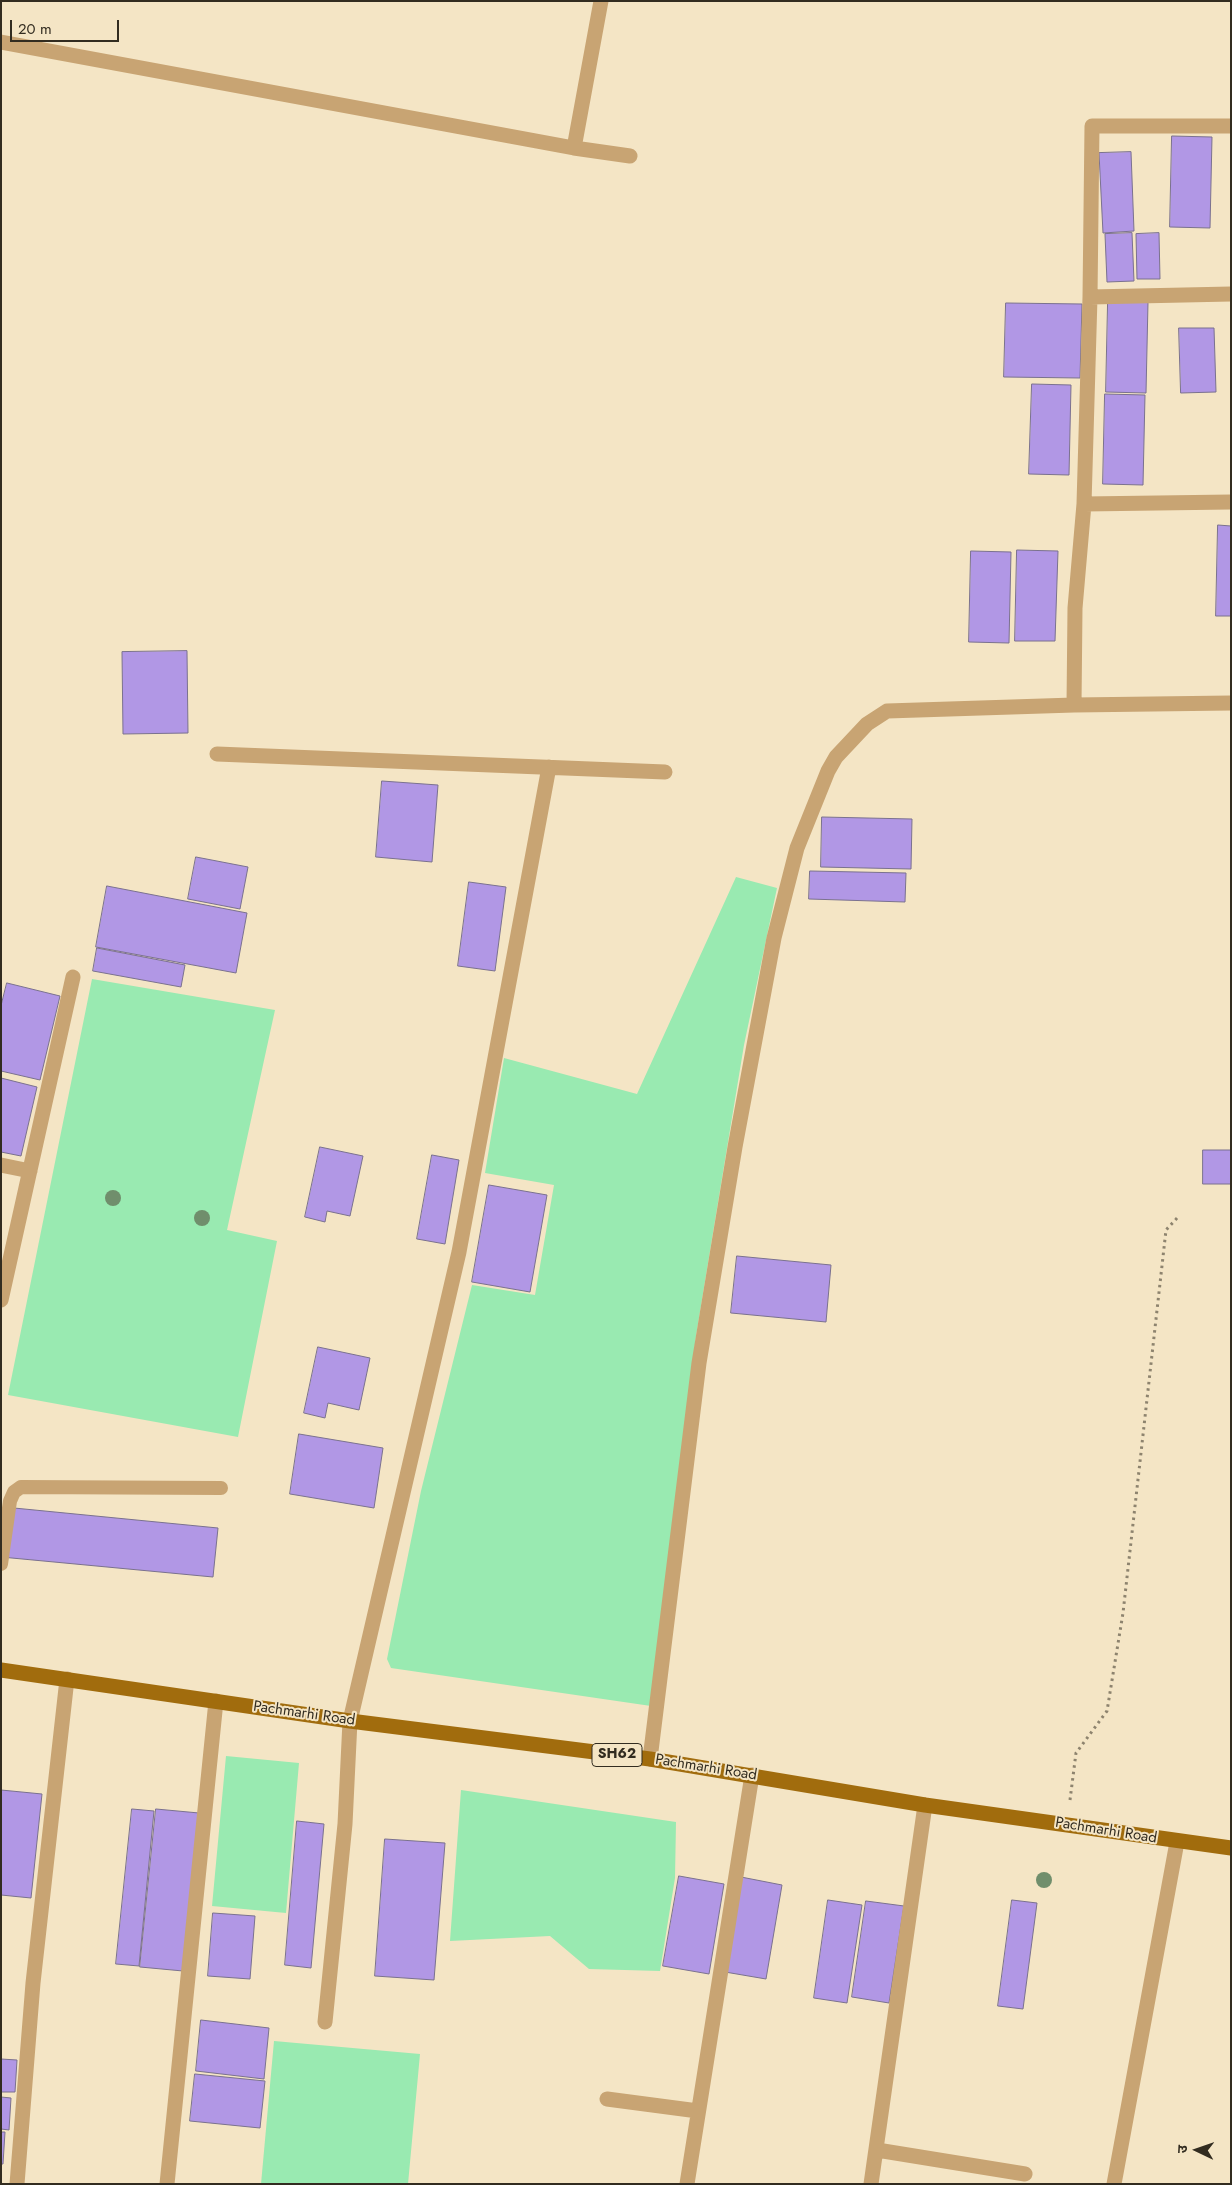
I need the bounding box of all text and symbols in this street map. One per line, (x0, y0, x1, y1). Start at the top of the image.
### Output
scale bar (12, 10, 121, 42)
text: 20 m (18, 18, 52, 40)
street label: Pachmarhi Road (252, 1698, 356, 1730)
road number: SH62 (592, 1744, 642, 1766)
street label: Pachmarhi Road (654, 1751, 758, 1785)
street label: Pachmarhi Road (1054, 1814, 1158, 1848)
north arrow (1172, 2125, 1222, 2175)
text: उ (1172, 2145, 1192, 2154)

